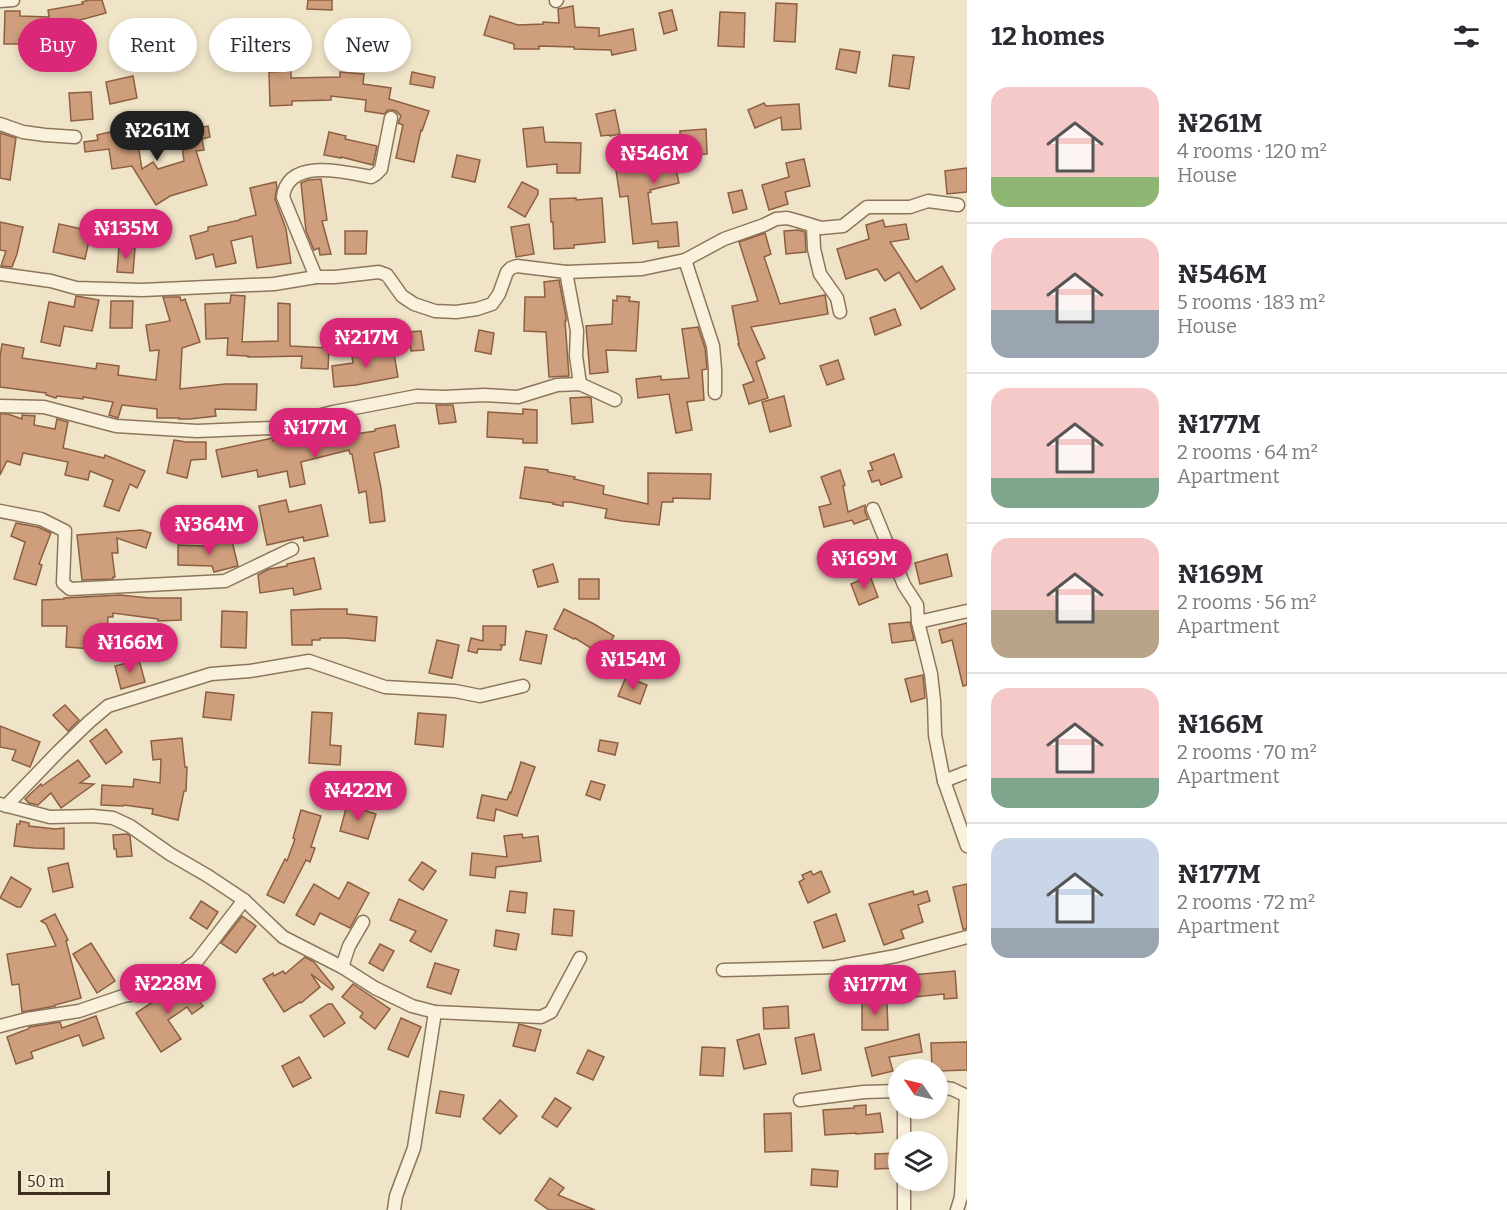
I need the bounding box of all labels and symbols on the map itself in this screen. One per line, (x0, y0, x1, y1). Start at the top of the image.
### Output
pin: ₦261M (115, 111, 199, 162)
pin: ₦546M (612, 134, 696, 185)
pin: ₦135M (84, 209, 168, 260)
pin: ₦217M (324, 318, 408, 369)
pin: ₦177M (273, 408, 357, 459)
pin: ₦364M (167, 505, 251, 556)
pin: ₦169M (822, 539, 906, 590)
pin: ₦166M (88, 623, 172, 674)
pin: ₦154M (591, 640, 675, 691)
pin: ₦422M (316, 771, 400, 822)
pin: ₦228M (126, 964, 210, 1015)
pin: ₦177M (833, 965, 917, 1016)
north arrow (888, 1059, 948, 1119)
scale bar (18, 1168, 110, 1196)

